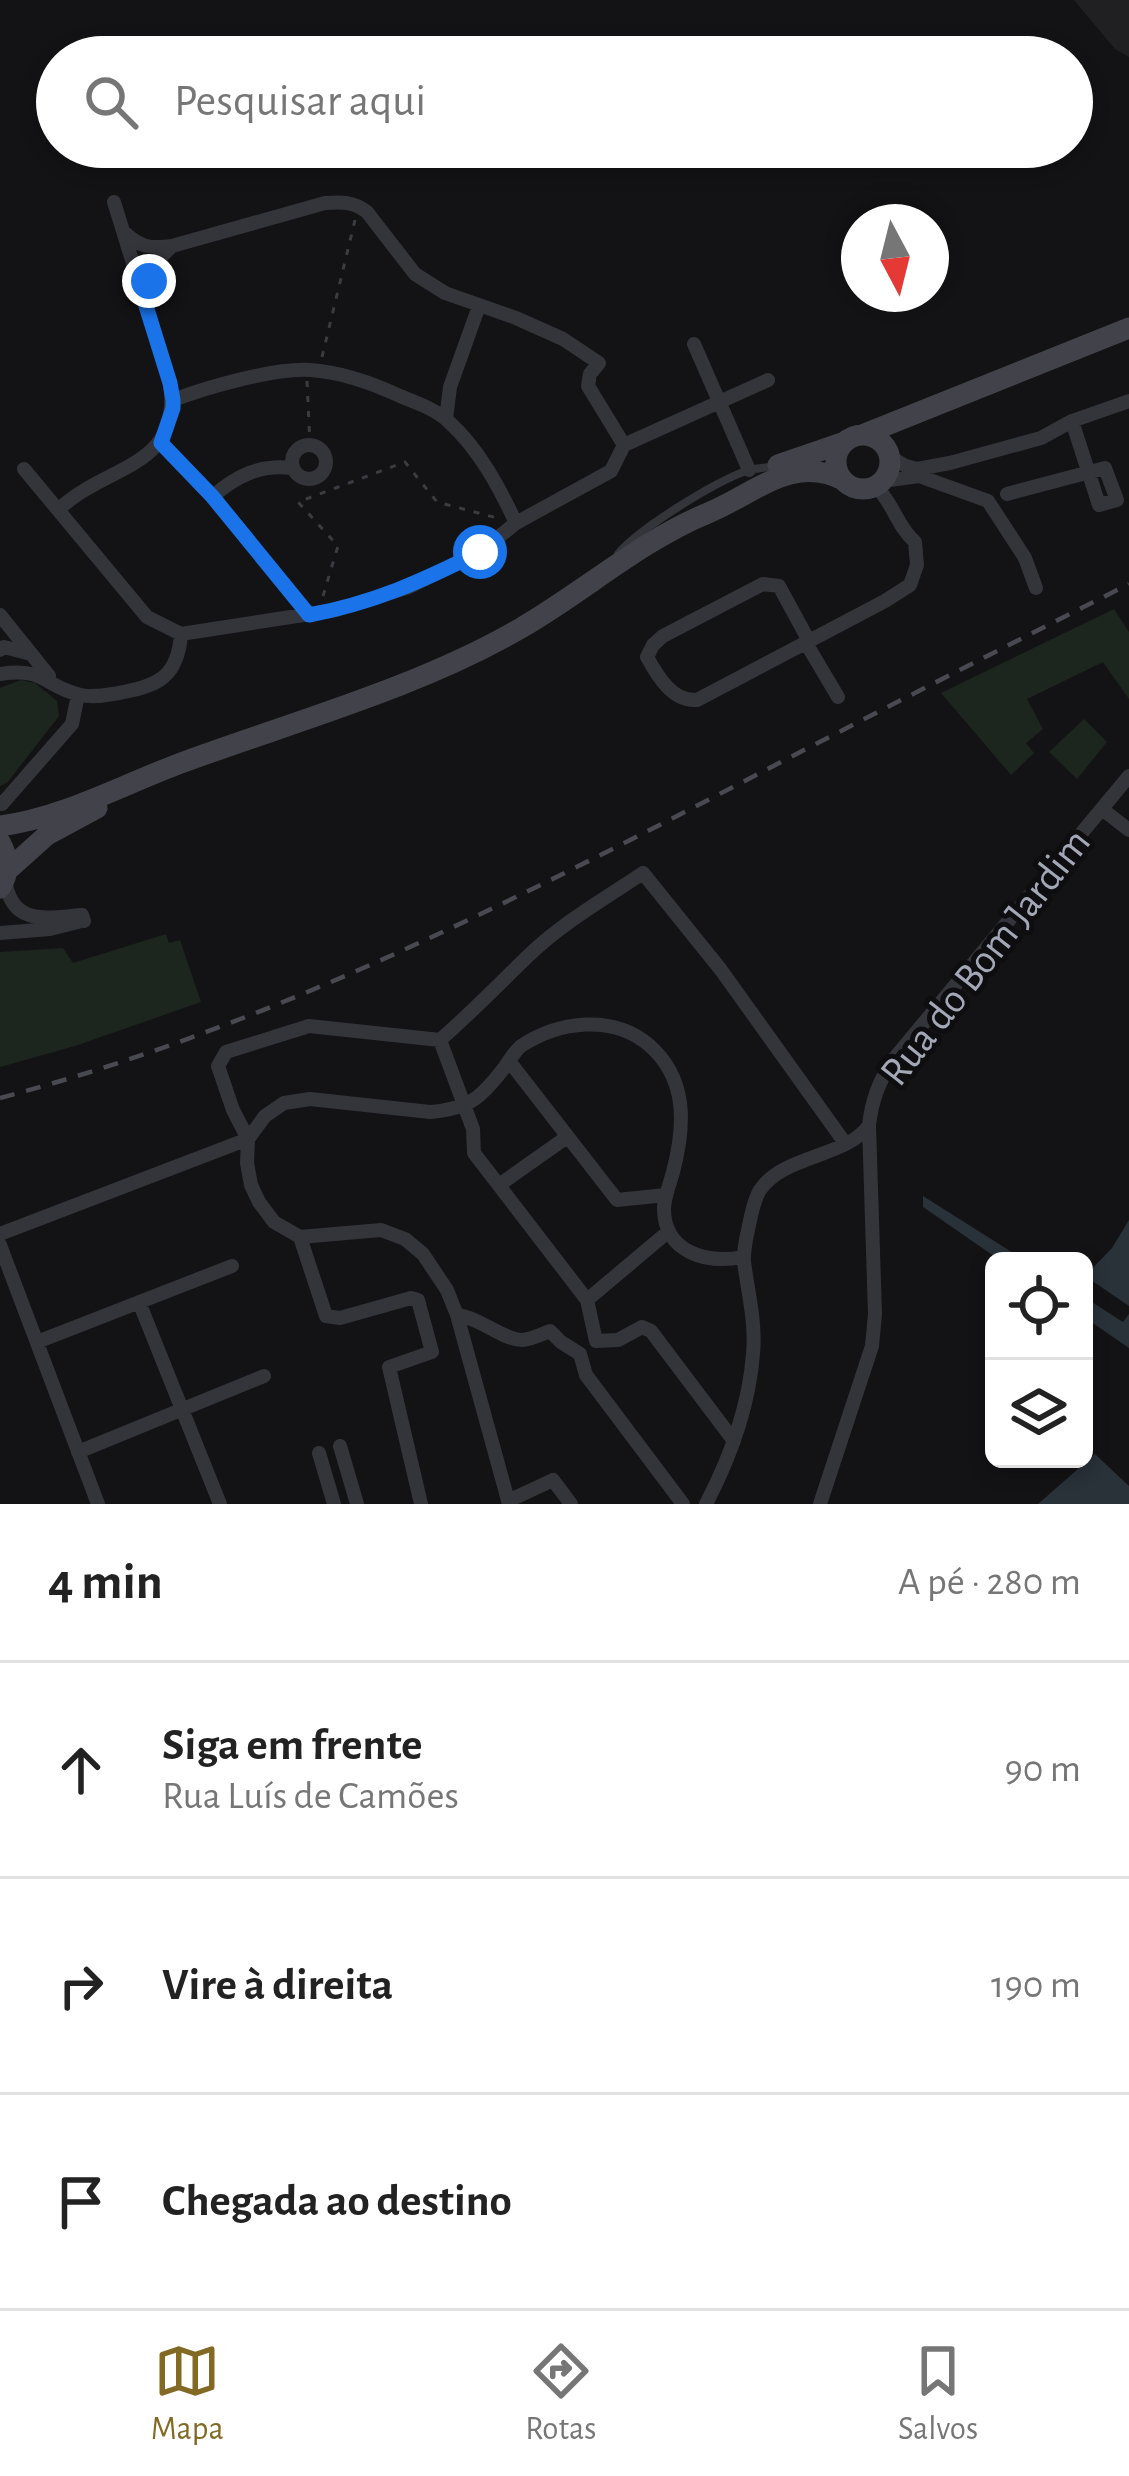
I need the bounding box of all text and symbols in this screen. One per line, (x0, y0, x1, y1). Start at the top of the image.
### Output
search box (36, 36, 1093, 168)
icon: search (78, 69, 144, 135)
text: Pesquisar aqui (174, 79, 426, 124)
north arrow (841, 204, 949, 312)
route end (122, 254, 176, 308)
route start (453, 525, 507, 579)
street label: Rua do Bom Jardim (873, 821, 1098, 1093)
map controls (985, 1252, 1093, 1468)
button: locate (985, 1252, 1093, 1360)
button: layers (985, 1360, 1093, 1468)
text: 4 min (48, 1557, 163, 1608)
text: A pé · 280 m (898, 1563, 1081, 1602)
text: Siga em frente (162, 1723, 423, 1768)
icon: ahead (48, 1737, 114, 1803)
text: 90 m (1004, 1750, 1081, 1789)
text: Rua Luís de Camões (162, 1777, 459, 1816)
icon: right (48, 1953, 114, 2019)
text: Vire à direita (162, 1963, 393, 2008)
text: 190 m (991, 1966, 1081, 2005)
icon: arrive (48, 2169, 114, 2235)
text: Chegada ao destino (162, 2179, 512, 2224)
tab: Mapa (151, 2338, 224, 2450)
tab: Rotas (525, 2338, 597, 2450)
tab: Salvos (898, 2338, 978, 2450)

